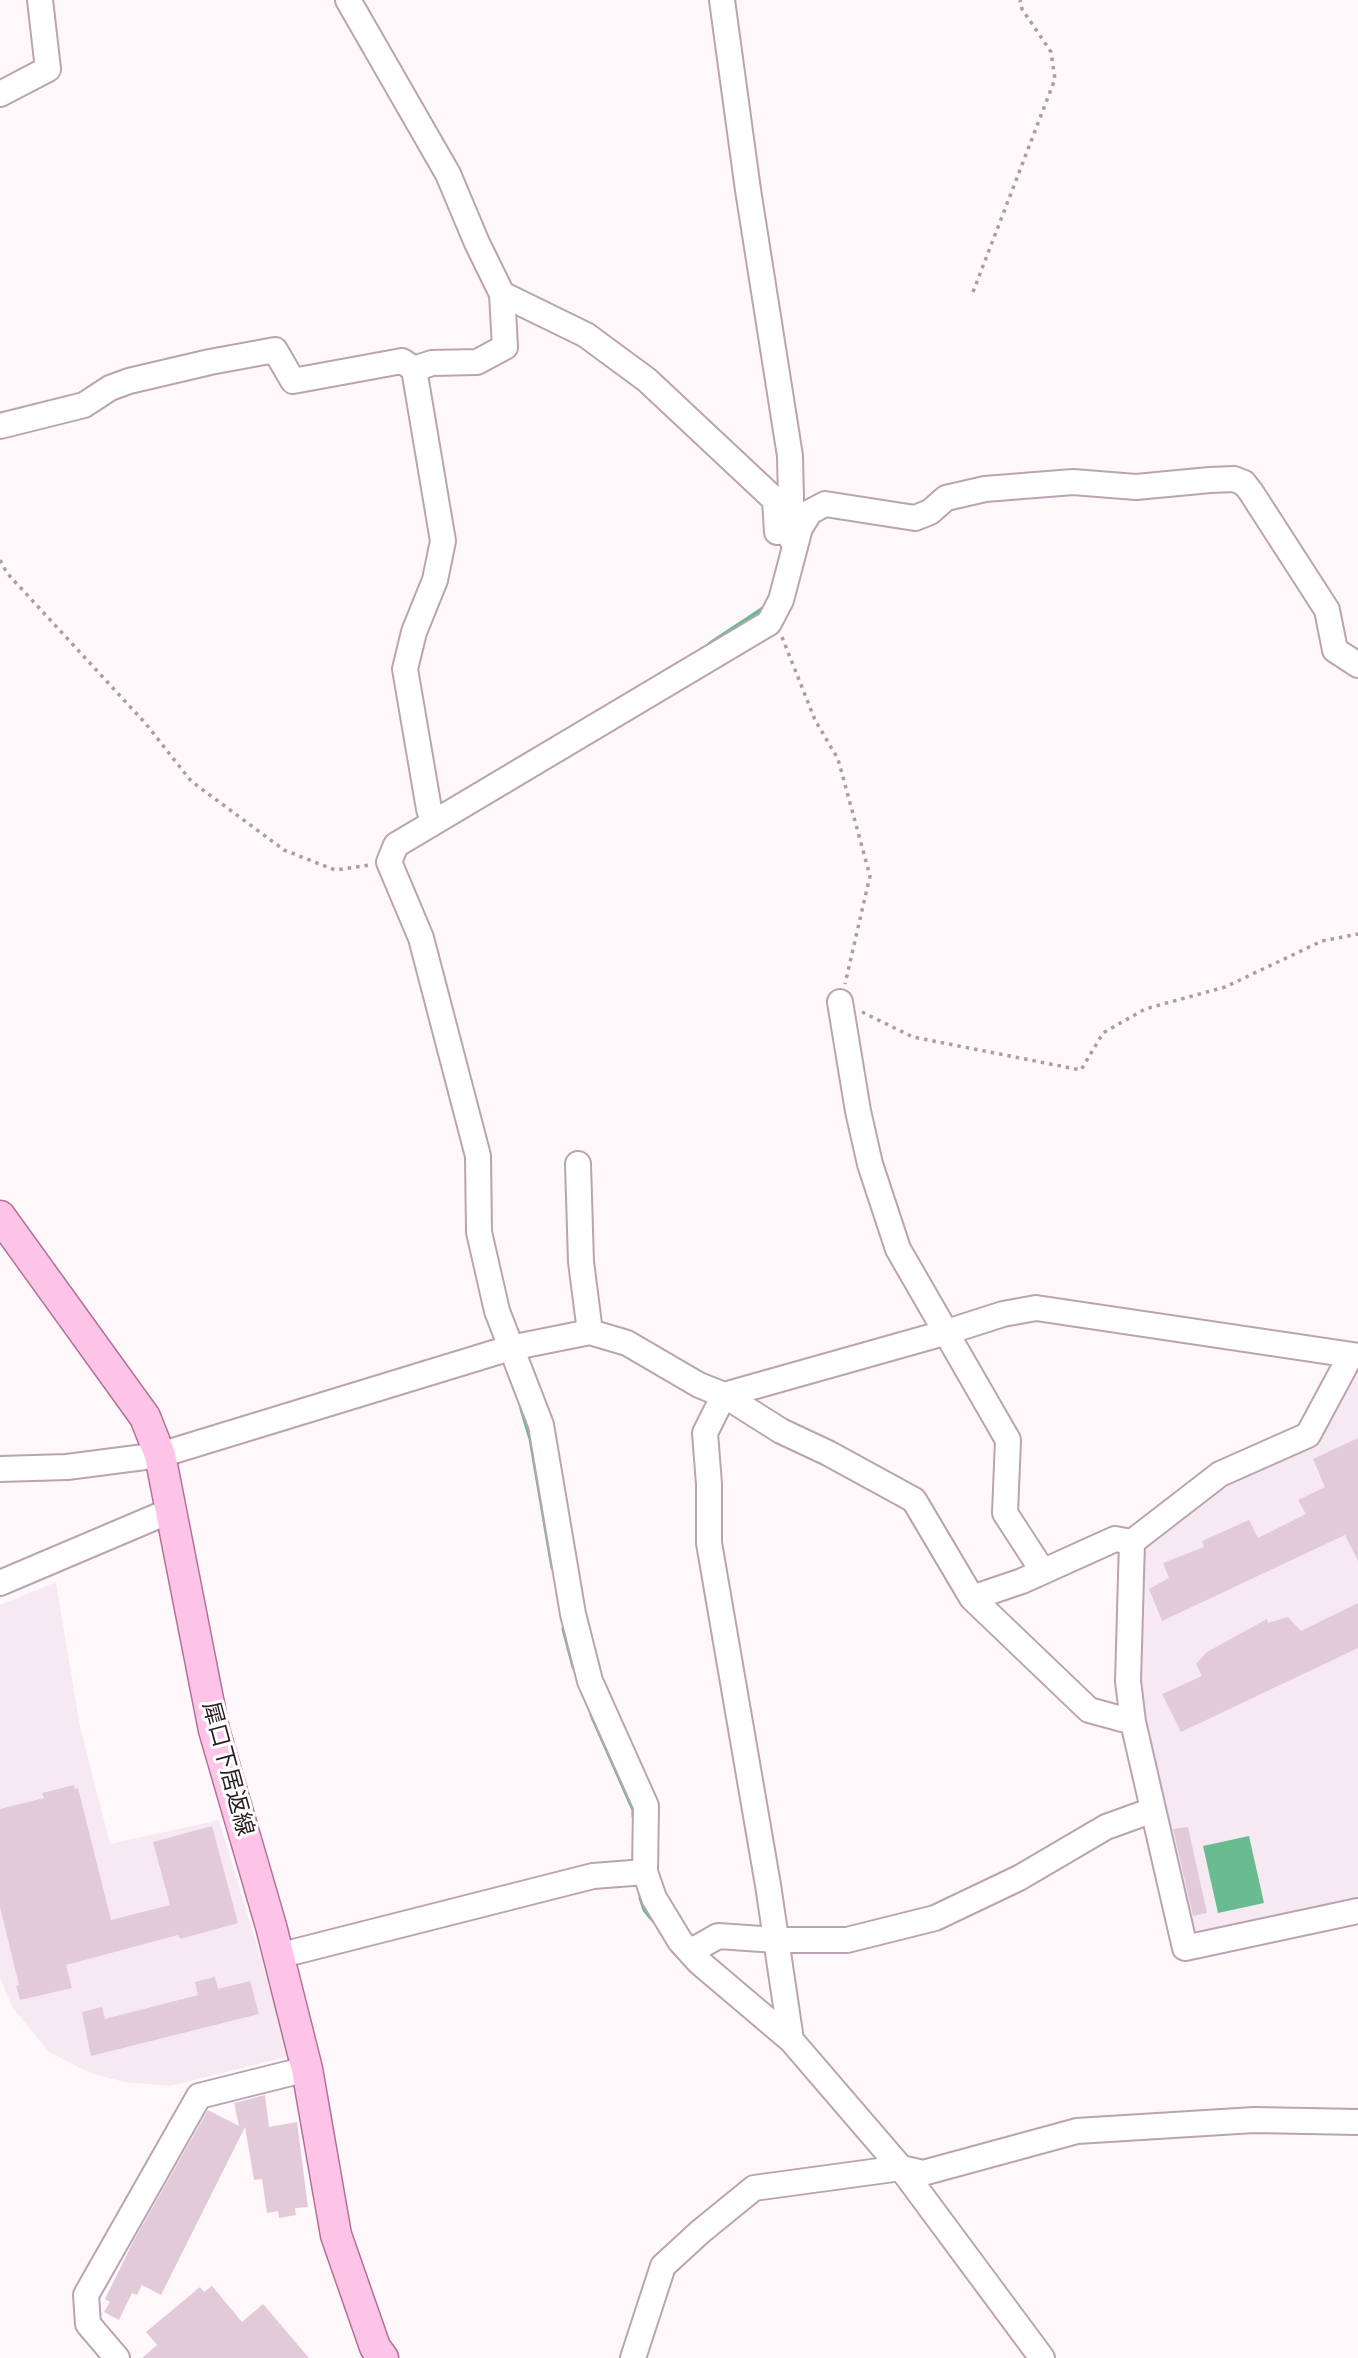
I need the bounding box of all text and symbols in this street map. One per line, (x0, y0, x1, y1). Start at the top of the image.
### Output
street label: 犀口下居返線 (196, 1699, 258, 1839)

